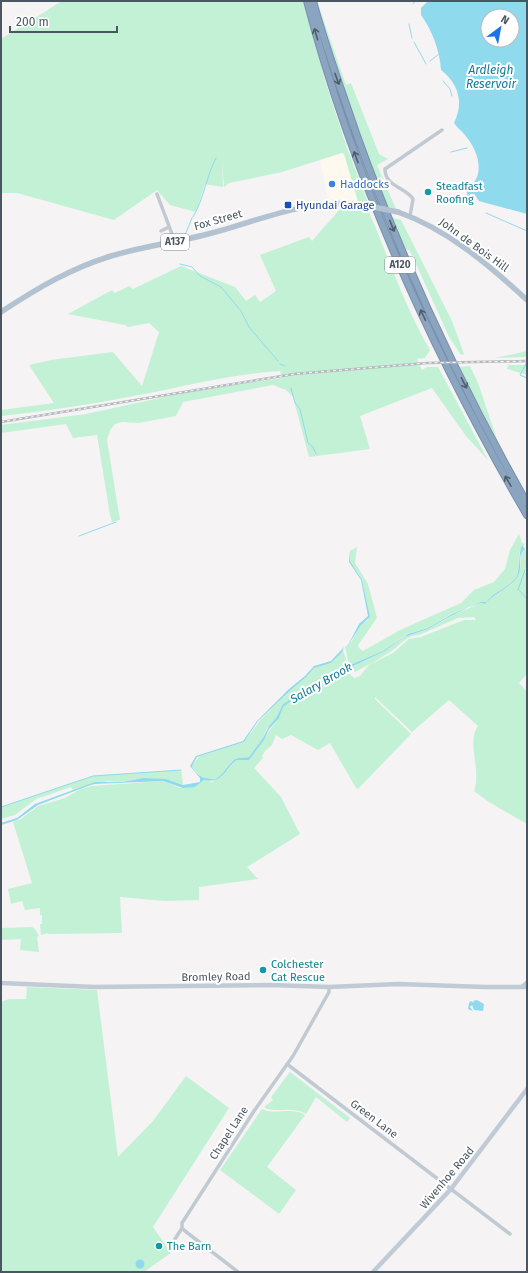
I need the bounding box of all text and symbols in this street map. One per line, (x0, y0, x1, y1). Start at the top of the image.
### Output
scale bar (10, 8, 117, 34)
north arrow (480, 8, 520, 48)
text: N (498, 12, 512, 27)
text: 200 m (16, 15, 49, 29)
one-way arrow (312, 27, 319, 40)
water label: Ardleigh Reservoir (466, 63, 517, 91)
one-way arrow (333, 72, 341, 84)
one-way arrow (352, 152, 360, 164)
place label: Haddocks (340, 178, 389, 191)
marker: Haddocks (327, 179, 337, 189)
place label: Steadfast Roofing (436, 180, 483, 206)
marker: Steadfast Roofing (423, 187, 433, 197)
place label: Hyundai Garage (296, 199, 375, 212)
marker: Hyundai Garage (283, 200, 293, 210)
street label: Fox Street (192, 207, 244, 233)
street label: John de Bois Hill (437, 216, 511, 274)
one-way arrow (389, 220, 397, 232)
road number: A137 (161, 234, 189, 250)
road number: A120 (385, 257, 415, 273)
one-way arrow (419, 310, 426, 322)
one-way arrow (460, 377, 468, 389)
one-way arrow (503, 475, 511, 487)
water label: Salary Brook (287, 659, 355, 707)
place label: Colchester Cat Rescue (271, 958, 325, 984)
marker: Colchester Cat Rescue (258, 965, 268, 975)
street label: Bromley Road (181, 970, 251, 984)
street label: Green Lane (348, 1097, 400, 1141)
street label: Chapel Lane (207, 1104, 251, 1162)
street label: Wivenhoe Road (417, 1144, 477, 1212)
place label: The Barn (167, 1240, 211, 1253)
marker: The Barn (154, 1241, 164, 1251)

